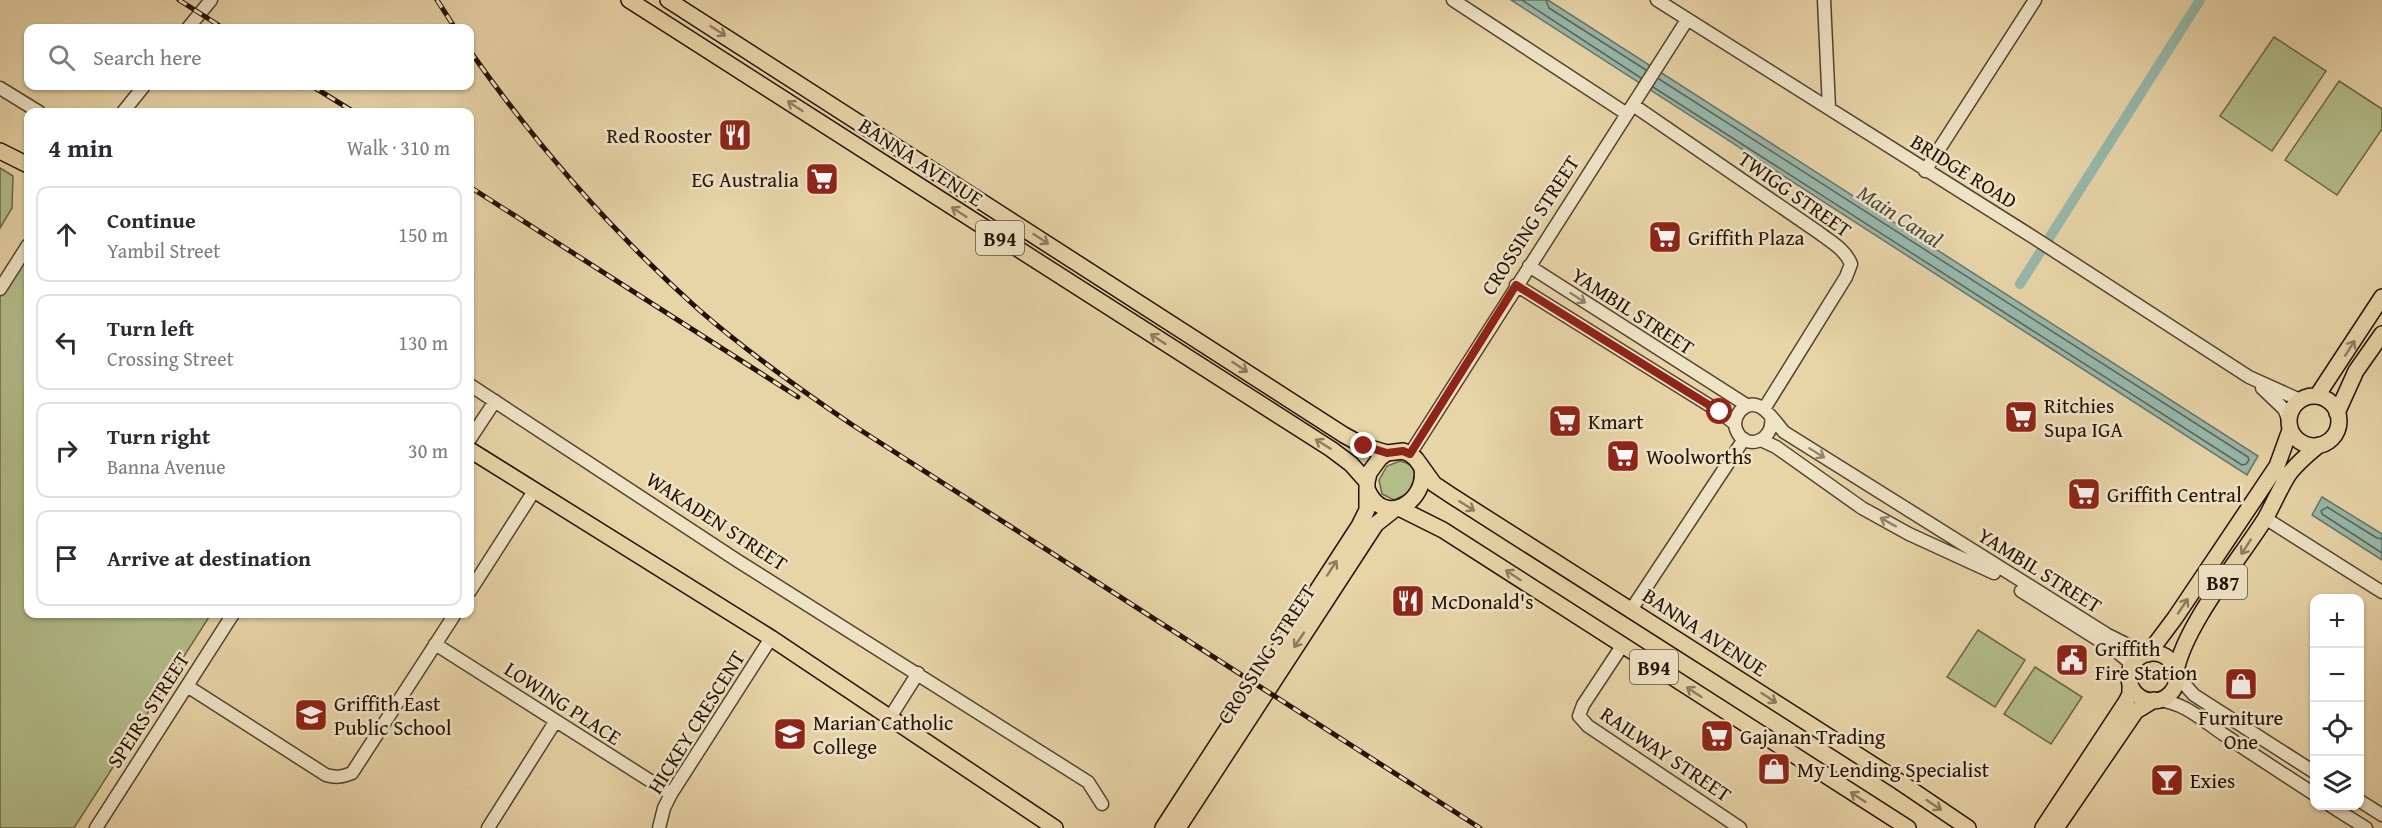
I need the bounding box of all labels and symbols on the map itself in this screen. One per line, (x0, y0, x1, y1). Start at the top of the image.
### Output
one-way arrow (709, 26, 726, 38)
one-way arrow (786, 100, 803, 113)
street label: BANNA AVENUE (853, 110, 990, 214)
restaurant icon: Red Rooster (717, 117, 753, 153)
place label: Red Rooster (606, 120, 712, 151)
street label: BRIDGE ROAD (1905, 126, 2023, 216)
street label: TWIGG STREET (1732, 143, 1858, 245)
street label: CROSSING STREET (1473, 149, 1587, 301)
supermarket icon: EG Australia (804, 161, 840, 197)
place label: EG Australia (691, 164, 799, 195)
water label: Main Canal (1851, 177, 1949, 255)
one-way arrow (951, 205, 968, 217)
supermarket icon: Griffith Plaza (1647, 219, 1683, 255)
road number: B94 (976, 221, 1024, 255)
place label: Griffith Plaza (1688, 222, 1804, 253)
one-way arrow (1032, 233, 1049, 245)
street label: YAMBIL STREET (1565, 260, 1701, 363)
one-way arrow (1569, 292, 1586, 304)
one-way arrow (1150, 333, 1167, 346)
one-way arrow (2344, 340, 2356, 356)
one-way arrow (1231, 362, 1248, 374)
place label: Ritchies Supa IGA (2044, 390, 2123, 445)
route start (1706, 398, 1732, 424)
supermarket icon: Ritchies Supa IGA (2003, 399, 2039, 435)
supermarket icon: Kmart (1547, 403, 1583, 439)
place label: Kmart (1588, 406, 1644, 437)
route end (1350, 432, 1376, 458)
one-way arrow (1315, 437, 1332, 449)
supermarket icon: Woolworths (1605, 438, 1641, 474)
place label: Woolworths (1646, 441, 1752, 472)
one-way arrow (1808, 447, 1825, 459)
street label: WAKADEN STREET (640, 464, 794, 579)
supermarket icon: Griffith Central (2066, 476, 2102, 512)
place label: Griffith Central (2107, 479, 2242, 510)
one-way arrow (1458, 500, 1475, 512)
one-way arrow (1880, 516, 1897, 528)
street label: YAMBIL STREET (1972, 519, 2108, 621)
one-way arrow (2240, 539, 2252, 555)
one-way arrow (1326, 559, 1339, 576)
road number: B87 (2199, 565, 2247, 599)
one-way arrow (1505, 569, 1521, 581)
street label: CROSSING STREET (1209, 578, 1323, 730)
street label: BANNA AVENUE (1637, 580, 1774, 684)
restaurant icon: McDonald's (1390, 583, 1426, 619)
place label: McDonald's (1431, 586, 1534, 617)
one-way arrow (2177, 599, 2189, 615)
one-way arrow (1293, 631, 1305, 648)
place label: Griffith Fire Station (2095, 633, 2198, 688)
public building icon: Griffith Fire Station (2054, 642, 2090, 678)
street label: HICKEY CRESCENT (639, 644, 753, 800)
street label: SPEIRS STREET (99, 646, 197, 774)
road number: B94 (1630, 650, 1678, 684)
street label: LOWING PLACE (498, 654, 628, 753)
shop icon: Furniture One (2223, 666, 2259, 702)
one-way arrow (1686, 686, 1703, 698)
place label: Griffith East Public School (334, 688, 452, 743)
one-way arrow (1760, 692, 1777, 704)
school or university icon: Griffith East Public School (293, 697, 329, 733)
street label: RAILWAY STREET (1594, 699, 1738, 810)
place label: Furniture One (2199, 702, 2284, 757)
place label: Marian Catholic College (813, 707, 953, 762)
school or university icon: Marian Catholic College (772, 716, 808, 752)
supermarket icon: Gajanan Trading (1699, 718, 1735, 754)
place label: Gajanan Trading (1740, 721, 1886, 752)
shop icon: My Lending Specialist (1756, 751, 1792, 787)
place label: My Lending Specialist (1797, 754, 1990, 785)
bar icon: Exies (2149, 762, 2185, 798)
place label: Exies (2190, 765, 2235, 796)
one-way arrow (1850, 791, 1867, 804)
one-way arrow (1925, 799, 1941, 811)

